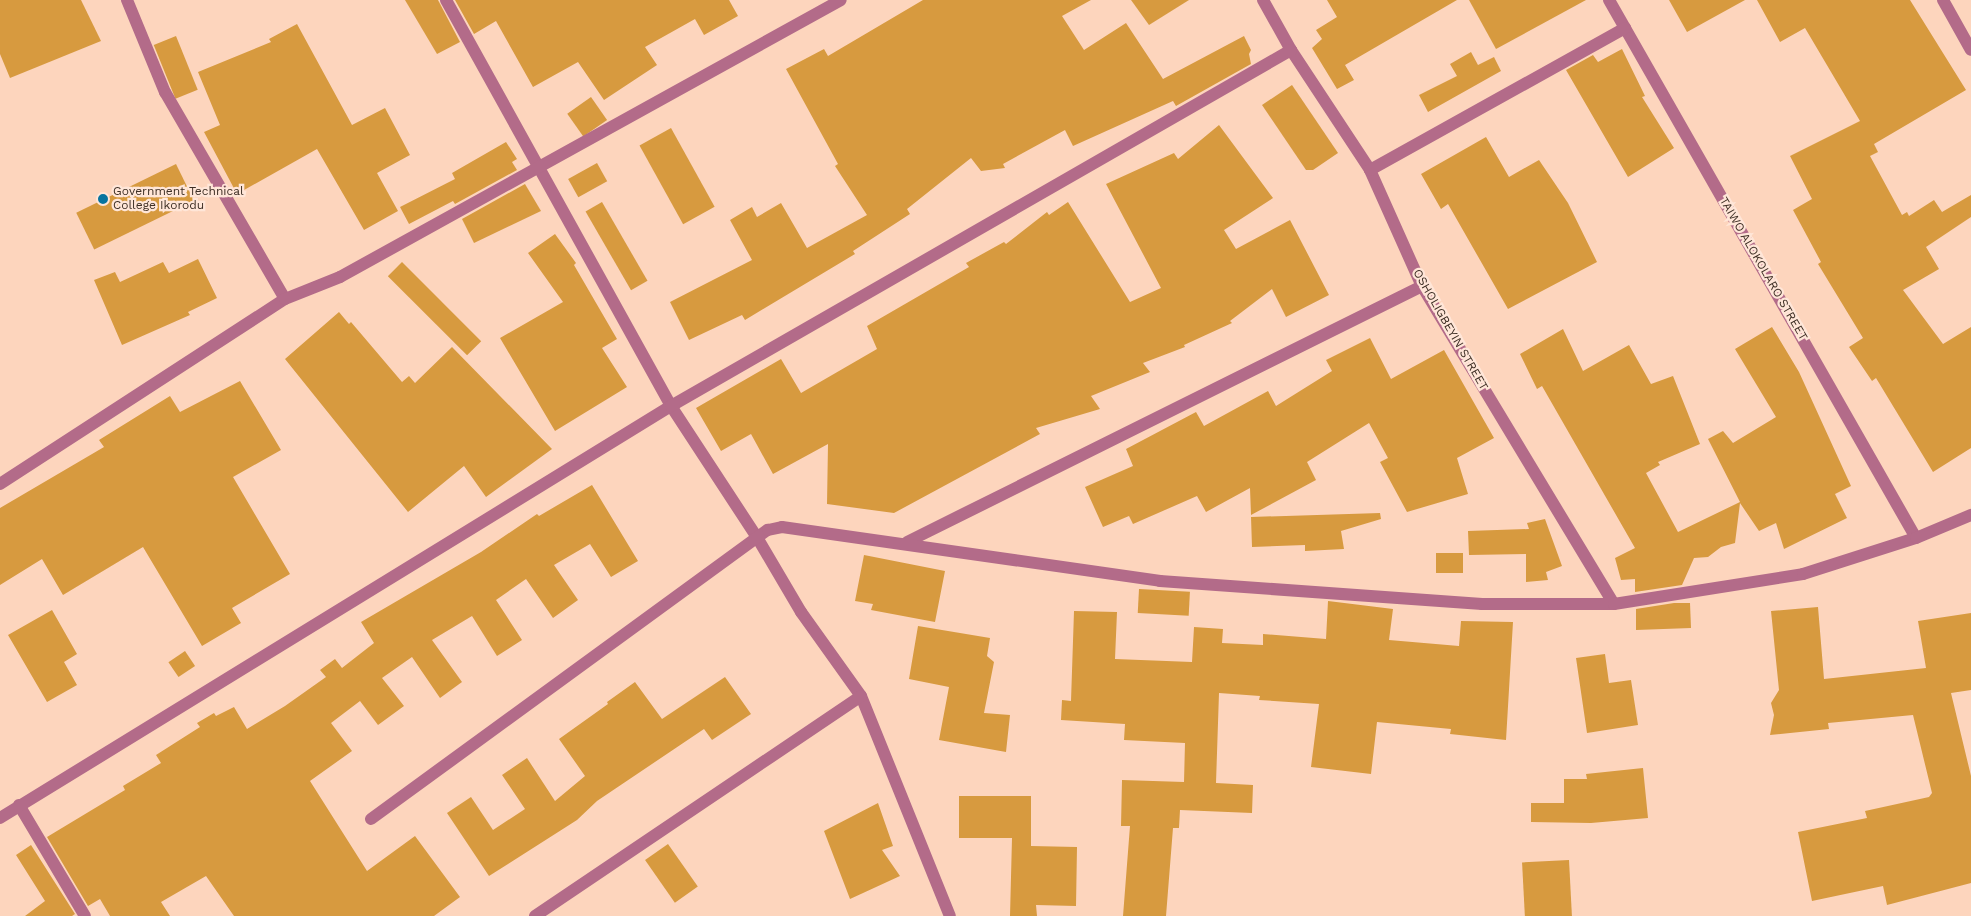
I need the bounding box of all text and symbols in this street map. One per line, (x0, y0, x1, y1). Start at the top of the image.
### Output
place label: Government Technical College Ikorodu (113, 185, 244, 213)
marker: Government Technical College Ikorodu (97, 193, 109, 205)
street label: TAIWO ALOKOLARO STREET (1716, 195, 1810, 343)
street label: OSHOLIGBEYIN STREET (1409, 267, 1491, 393)

